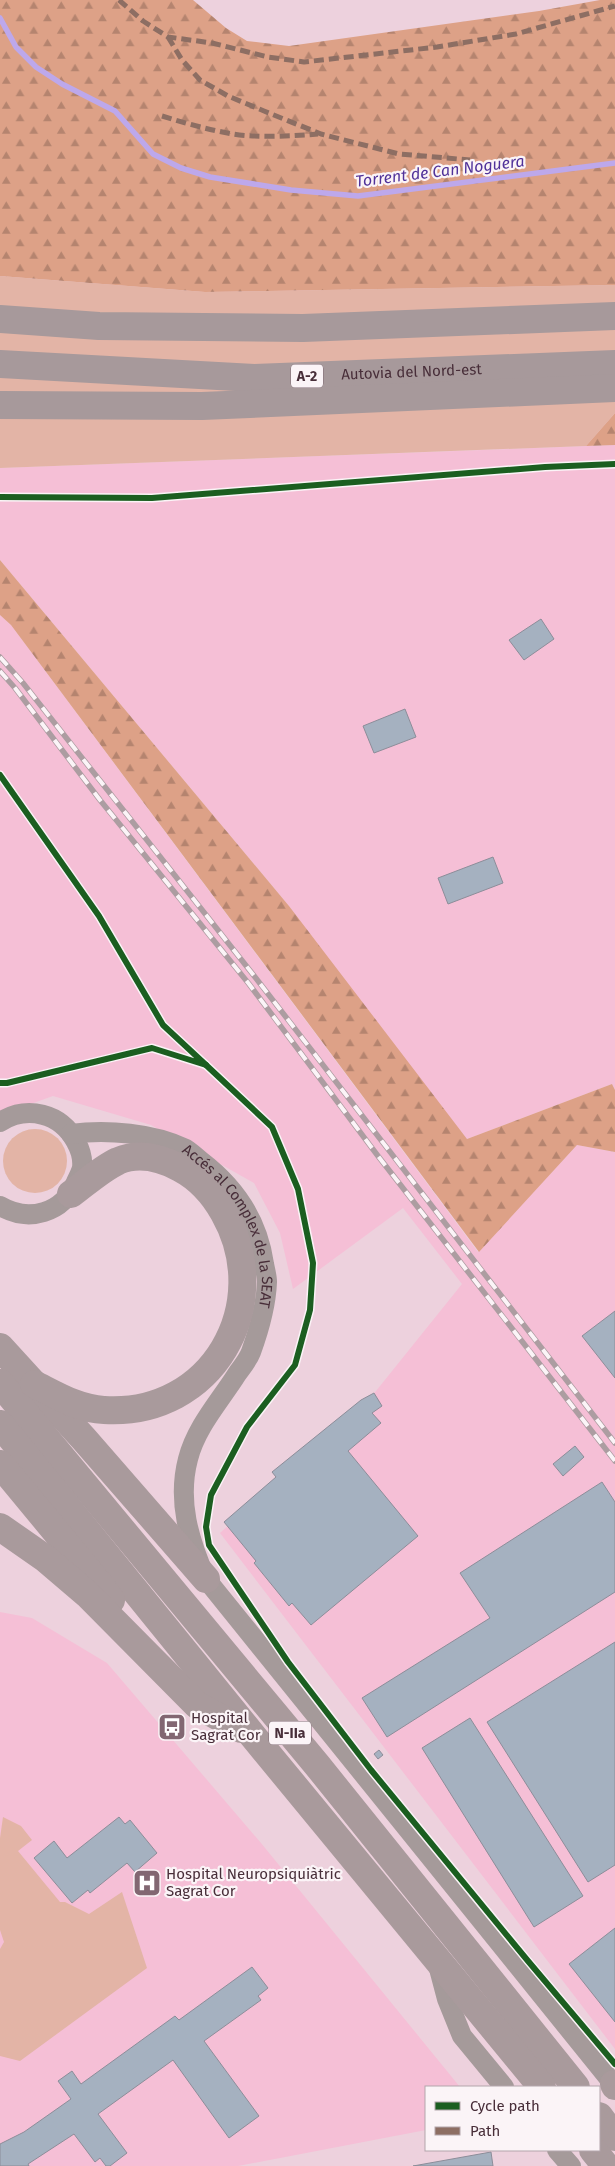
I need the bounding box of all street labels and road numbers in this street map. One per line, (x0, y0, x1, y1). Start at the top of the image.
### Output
street label: Autovia del Nord-est (341, 360, 483, 384)
road number: A-2 (291, 364, 323, 388)
street label: Accés al Complex de la SEAT (179, 1140, 276, 1310)
road number: N-IIa (269, 1722, 311, 1745)

